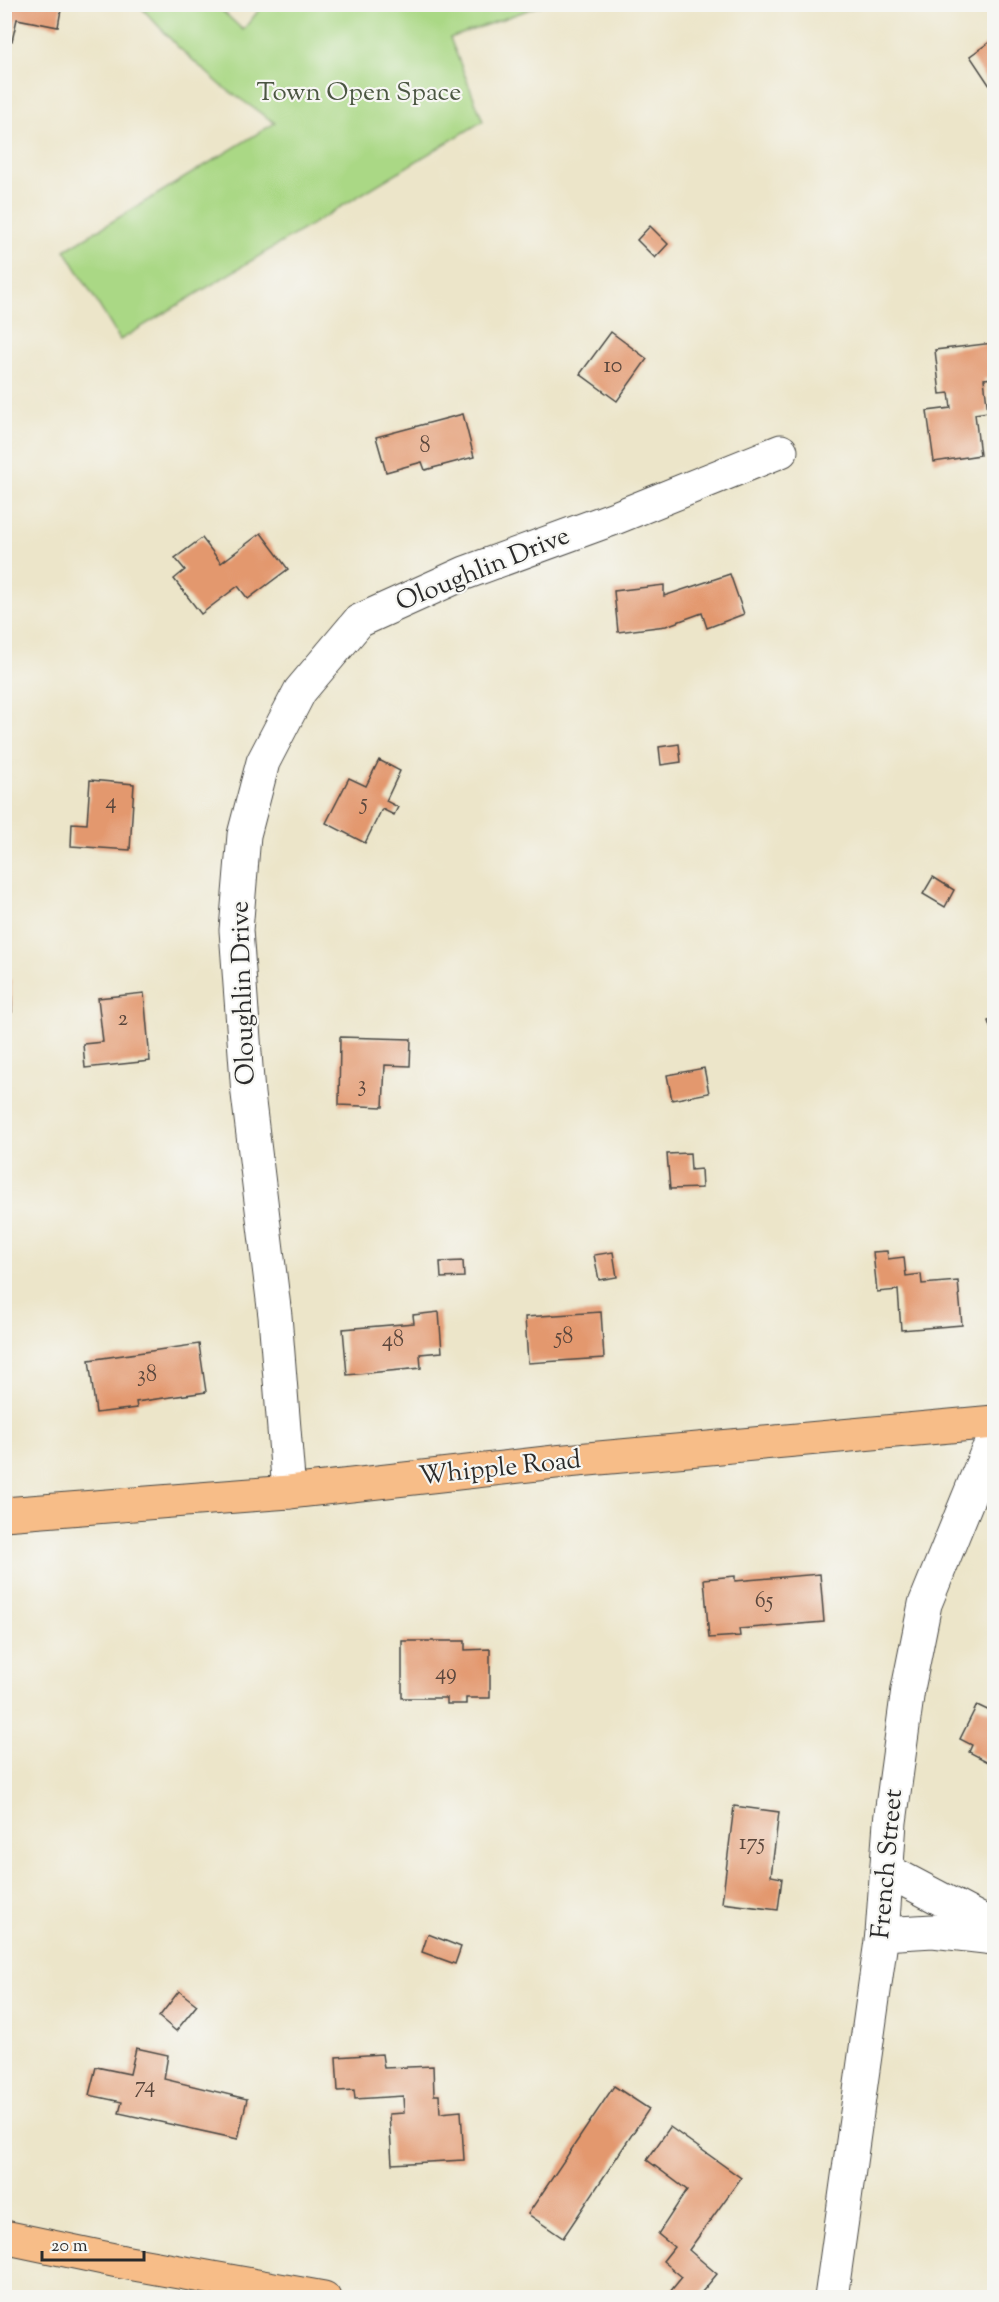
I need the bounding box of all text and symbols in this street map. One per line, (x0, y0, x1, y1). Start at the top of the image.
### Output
park label: Town Open Space (257, 75, 461, 112)
house number: 10 (604, 351, 622, 383)
house number: 8 (419, 431, 431, 463)
street label: Oloughlin Drive (391, 518, 575, 622)
house number: 4 (105, 787, 117, 819)
house number: 5 (358, 788, 368, 820)
street label: Oloughlin Drive (222, 900, 266, 1086)
house number: 2 (118, 1004, 128, 1036)
house number: 3 (358, 1070, 366, 1102)
house number: 58 (553, 1322, 573, 1354)
house number: 48 (382, 1325, 404, 1357)
house number: 38 (137, 1360, 157, 1392)
street label: Whipple Road (417, 1442, 583, 1496)
house number: 65 (755, 1586, 774, 1618)
house number: 49 (435, 1658, 457, 1690)
street label: French Street (863, 1787, 913, 1941)
house number: 175 (739, 1828, 765, 1860)
house number: 74 (135, 2071, 155, 2103)
scale bar (42, 2224, 144, 2262)
text: 20 m (51, 2234, 88, 2260)

